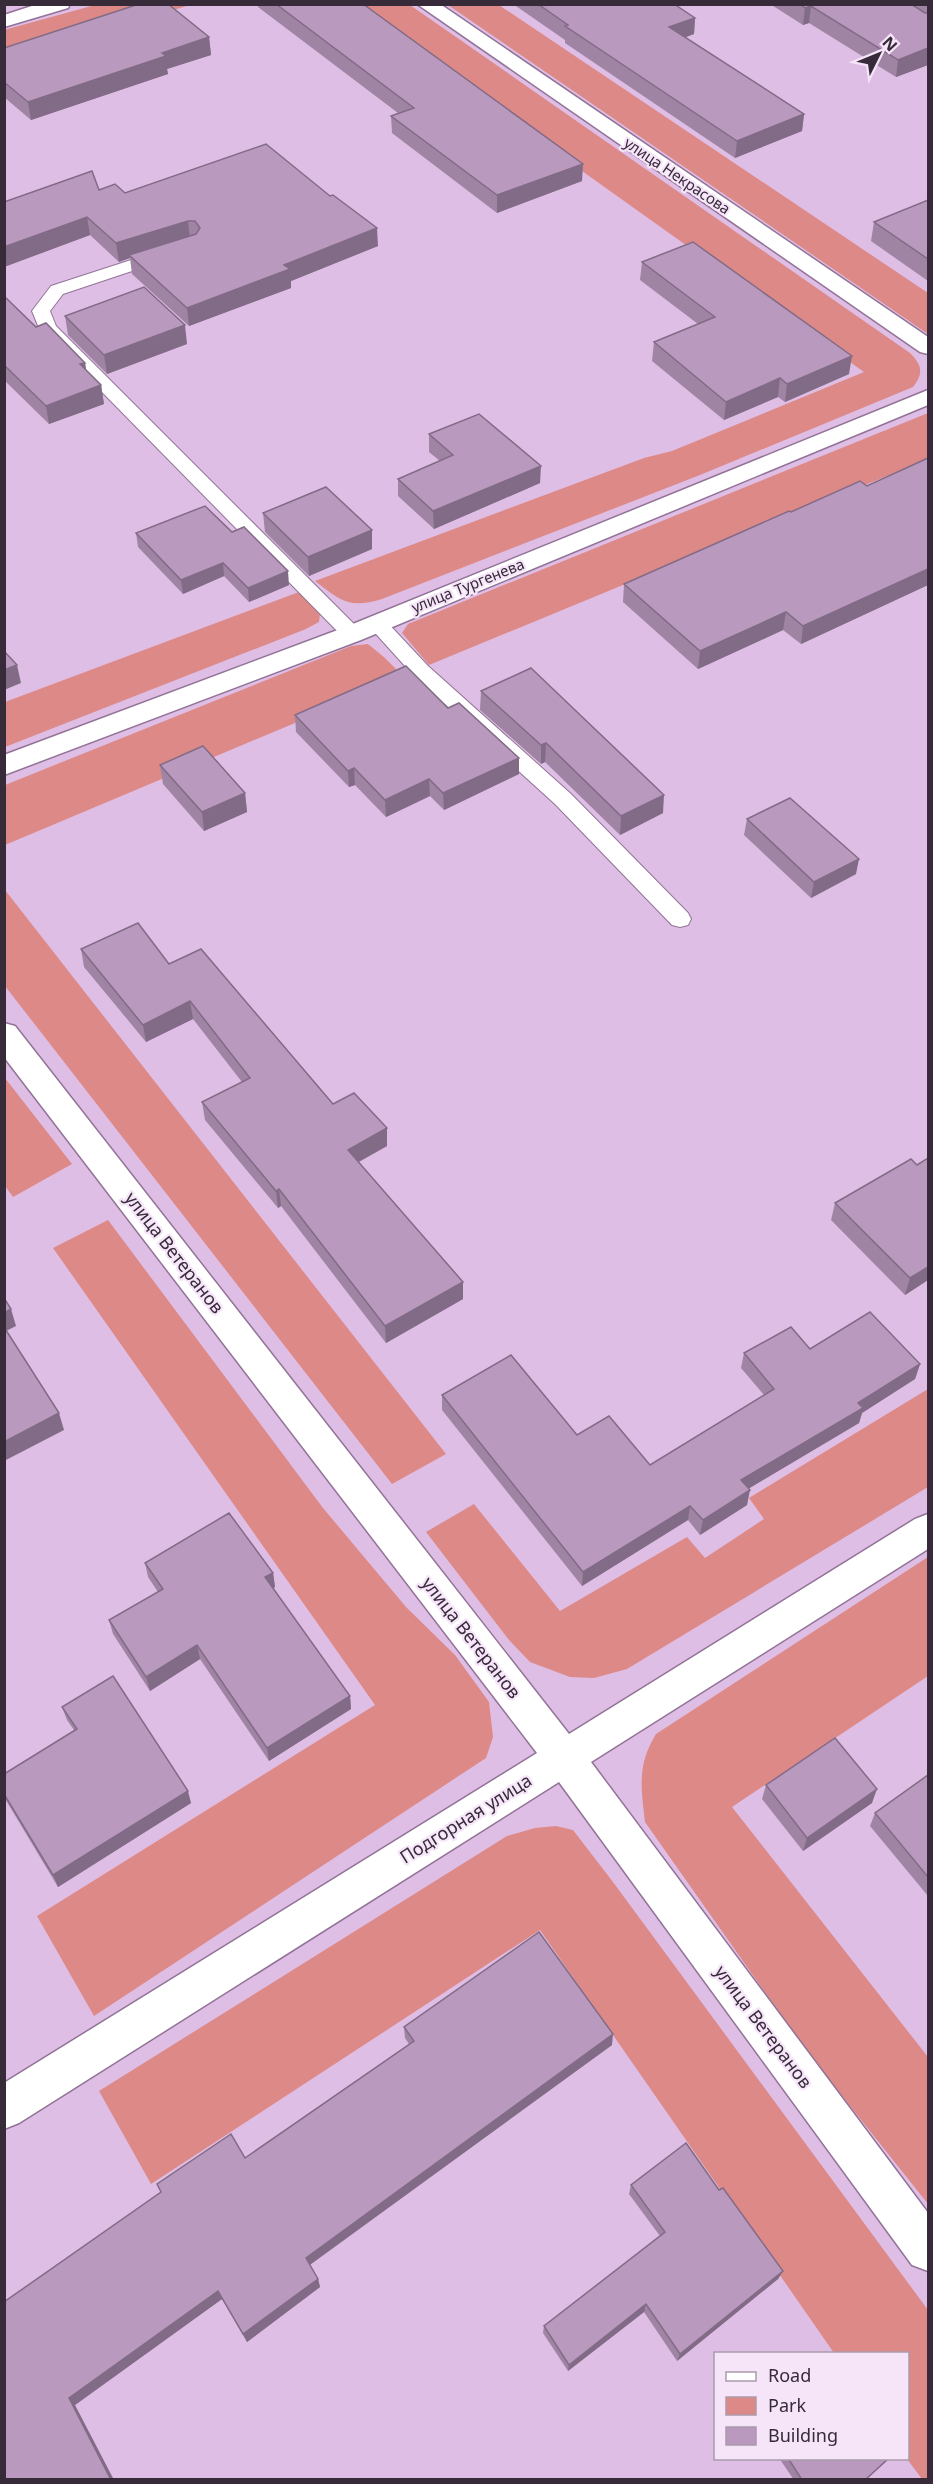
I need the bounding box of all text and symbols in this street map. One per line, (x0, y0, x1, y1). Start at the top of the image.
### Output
north arrow (849, 24, 909, 84)
text: N (877, 32, 902, 56)
street label: улица Некрасова (620, 132, 735, 218)
street label: улица Тургенева (408, 553, 527, 617)
street label: улица Ветеранов (120, 1187, 230, 1318)
street label: улица Ветеранов (417, 1572, 527, 1703)
street label: Подгорная улица (395, 1768, 536, 1868)
street label: улица Ветеранов (710, 1960, 818, 2093)
legend (714, 2352, 909, 2460)
text: Road (768, 2363, 811, 2387)
text: Park (768, 2393, 806, 2417)
text: Building (768, 2423, 838, 2447)

